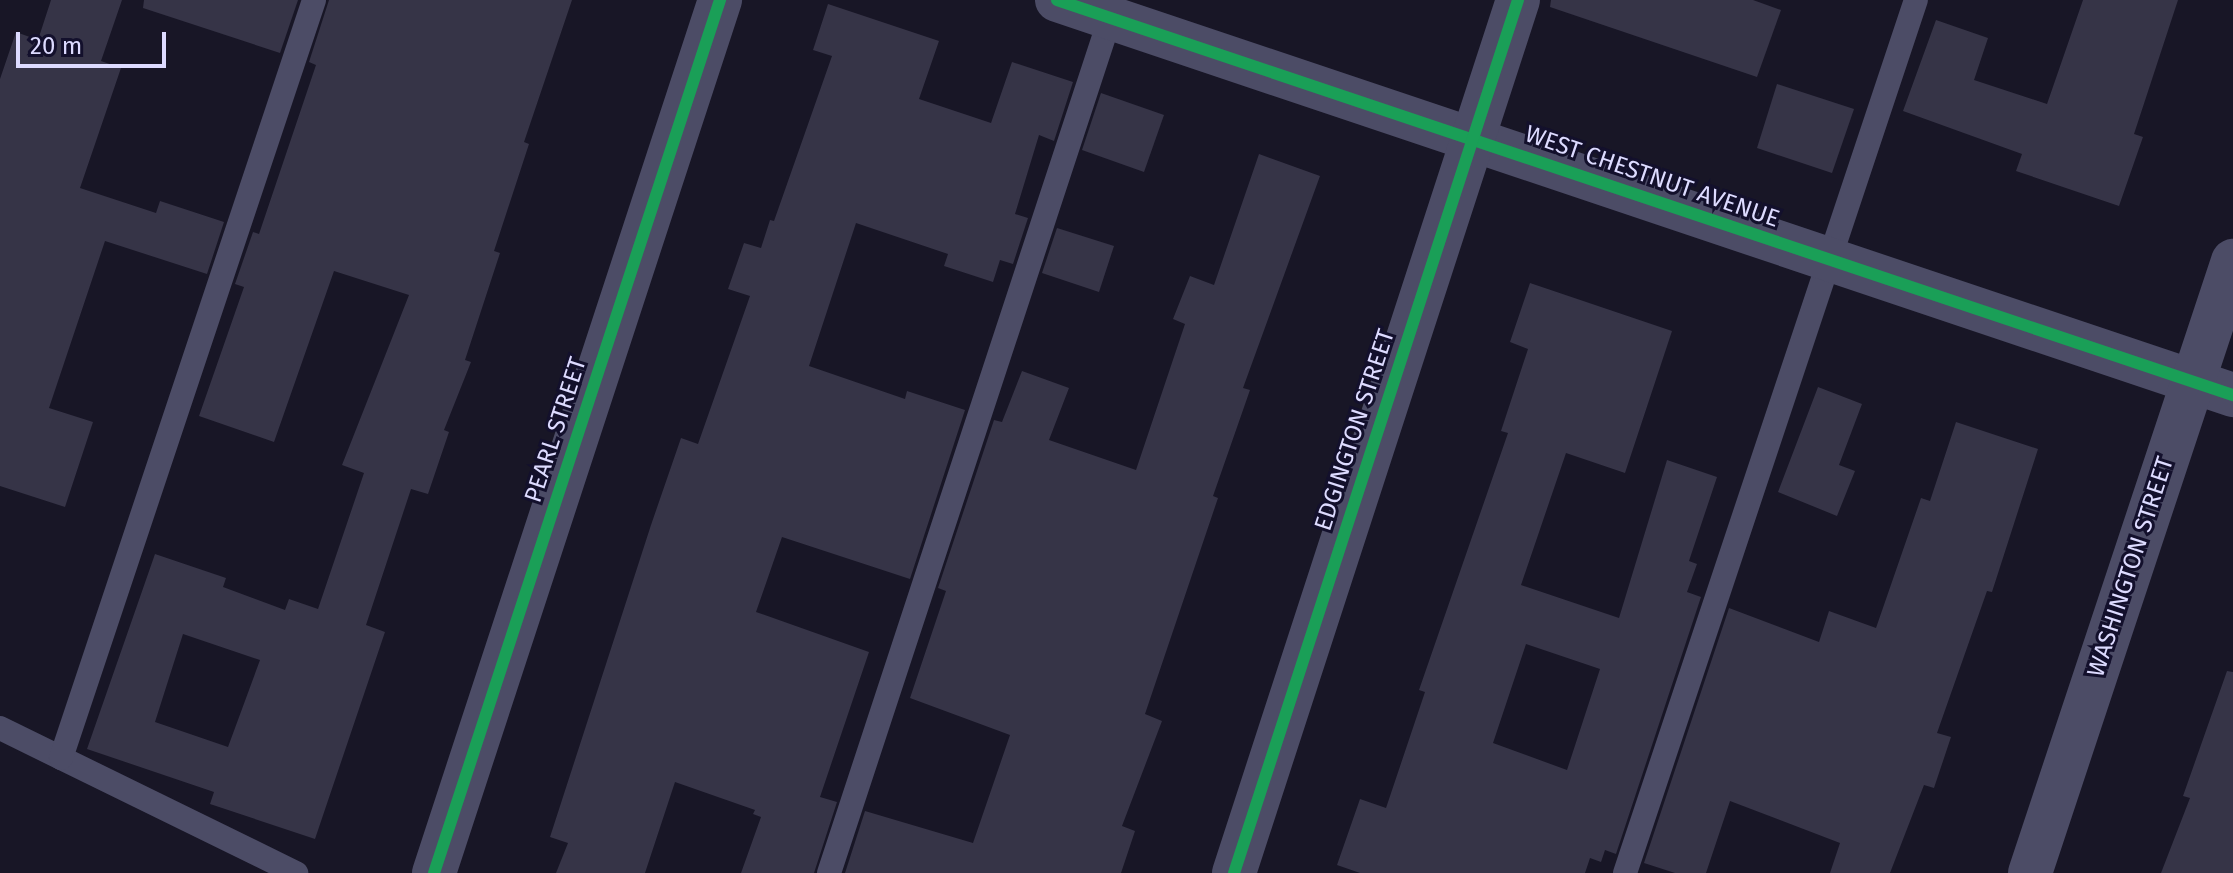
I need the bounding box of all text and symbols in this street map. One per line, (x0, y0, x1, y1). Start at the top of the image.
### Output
scale bar (20, 16, 170, 66)
text: 20 m (30, 32, 82, 60)
street label: WEST CHESTNUT AVENUE (1521, 120, 1783, 234)
street label: EDGINGTON STREET (1309, 326, 1401, 534)
street label: PEARL STREET (519, 354, 593, 506)
street label: WASHINGTON STREET (2082, 453, 2180, 681)

